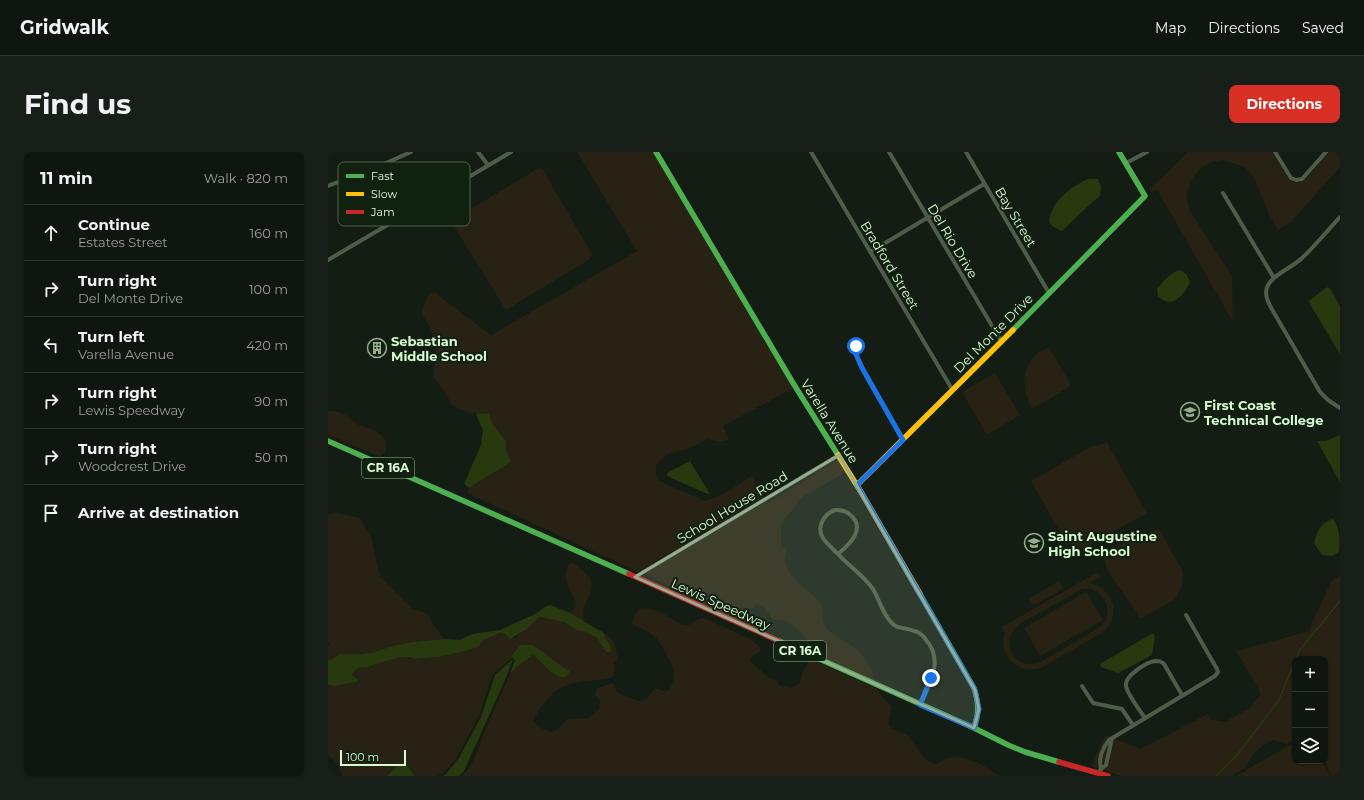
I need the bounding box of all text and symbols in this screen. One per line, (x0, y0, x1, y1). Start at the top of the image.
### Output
text: Gridwalk (20, 16, 109, 39)
text: Map (1155, 19, 1186, 37)
text: Directions (1208, 19, 1280, 37)
text: Saved (1302, 19, 1344, 37)
button: Directions (1229, 85, 1340, 123)
text: Find us (24, 87, 131, 121)
legend (338, 162, 470, 226)
text: 11 min (40, 168, 93, 188)
text: Fast (371, 169, 395, 183)
text: Walk · 820 m (204, 170, 288, 186)
street label: Bay Street (992, 184, 1040, 250)
text: Slow (371, 187, 397, 201)
street label: Del Rio Drive (925, 201, 982, 281)
text: Jam (370, 205, 395, 219)
text: Continue (78, 215, 150, 234)
street label: Bradford Street (857, 218, 923, 312)
icon: ahead (40, 222, 62, 244)
text: 160 m (250, 225, 288, 241)
text: Estates Street (78, 234, 168, 250)
text: Turn right (78, 271, 157, 290)
icon: right (40, 278, 62, 300)
text: 100 m (249, 281, 288, 297)
text: Del Monte Drive (78, 290, 183, 306)
street label: Del Monte Drive (950, 290, 1036, 376)
text: Turn left (78, 327, 145, 346)
place label: Sebastian Middle School (391, 333, 487, 364)
icon: left (40, 334, 62, 356)
text: 420 m (246, 337, 288, 353)
building icon: Sebastian Middle School (366, 337, 388, 359)
route start (847, 337, 865, 355)
text: Varella Avenue (78, 346, 174, 362)
street label: Varella Avenue (798, 376, 862, 466)
text: Turn right (78, 383, 157, 402)
icon: right (40, 390, 62, 412)
text: 90 m (254, 393, 288, 409)
place label: First Coast Technical College (1204, 397, 1323, 428)
school or university icon: First Coast Technical College (1179, 401, 1201, 423)
text: Lewis Speedway (78, 402, 185, 418)
text: Turn right (78, 439, 157, 458)
icon: right (40, 446, 62, 468)
text: 50 m (255, 449, 288, 465)
text: Woodcrest Drive (78, 458, 186, 474)
road number: CR 16A (362, 458, 414, 478)
street label: School House Road (674, 468, 790, 546)
icon: arrive (40, 502, 62, 524)
text: Arrive at destination (78, 503, 239, 522)
place label: Saint Augustine High School (1048, 528, 1157, 559)
school or university icon: Saint Augustine High School (1023, 532, 1045, 554)
street label: Lewis Speedway (669, 575, 774, 633)
road number: CR 16A (774, 641, 826, 661)
map controls (1292, 656, 1328, 764)
button: + (1292, 656, 1328, 692)
route end (922, 669, 940, 687)
button: − (1292, 692, 1328, 728)
button: layers (1292, 728, 1328, 764)
scale bar (340, 748, 406, 767)
text: 100 m (346, 750, 379, 764)

